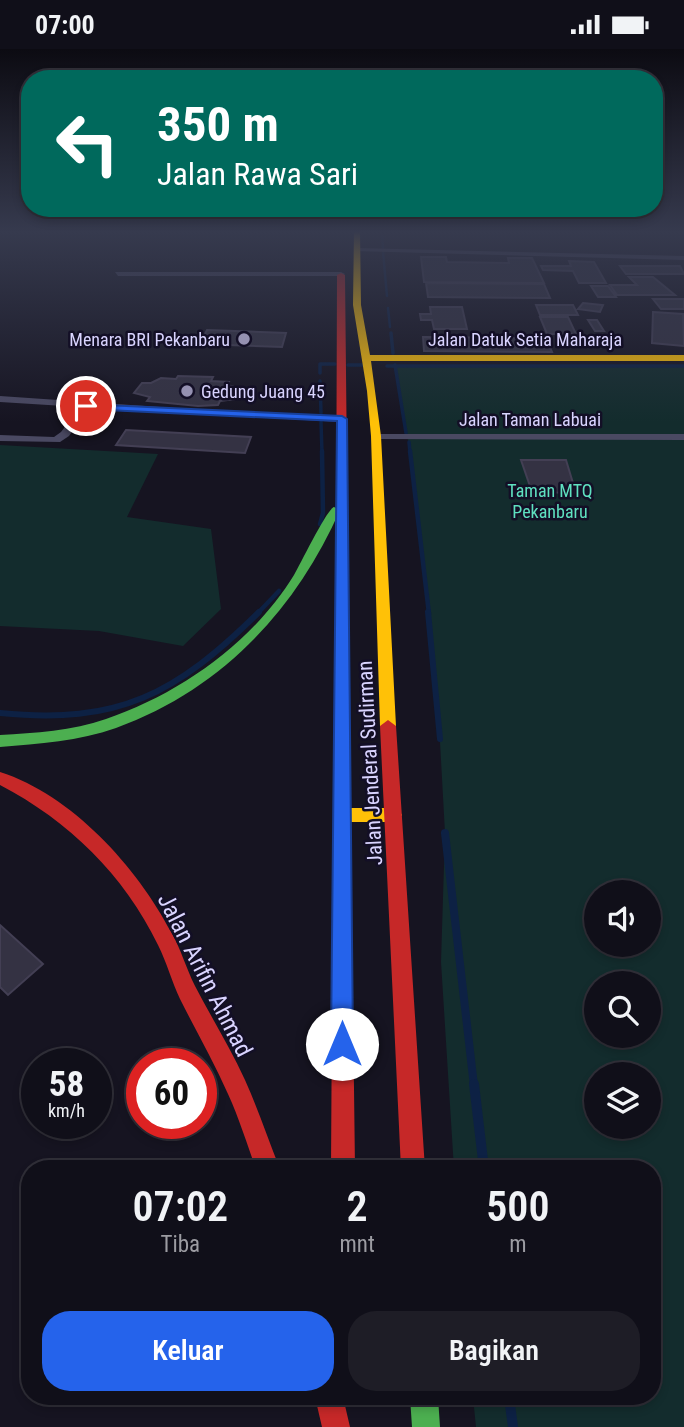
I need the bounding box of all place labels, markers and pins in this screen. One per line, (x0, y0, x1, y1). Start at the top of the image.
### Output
place label: Menara BRI Pekanbaru (69, 329, 230, 350)
marker: Menara BRI Pekanbaru (236, 331, 252, 347)
pin (56, 376, 116, 436)
place label: Gedung Juang 45 (201, 381, 325, 402)
marker: Gedung Juang 45 (179, 383, 195, 399)

